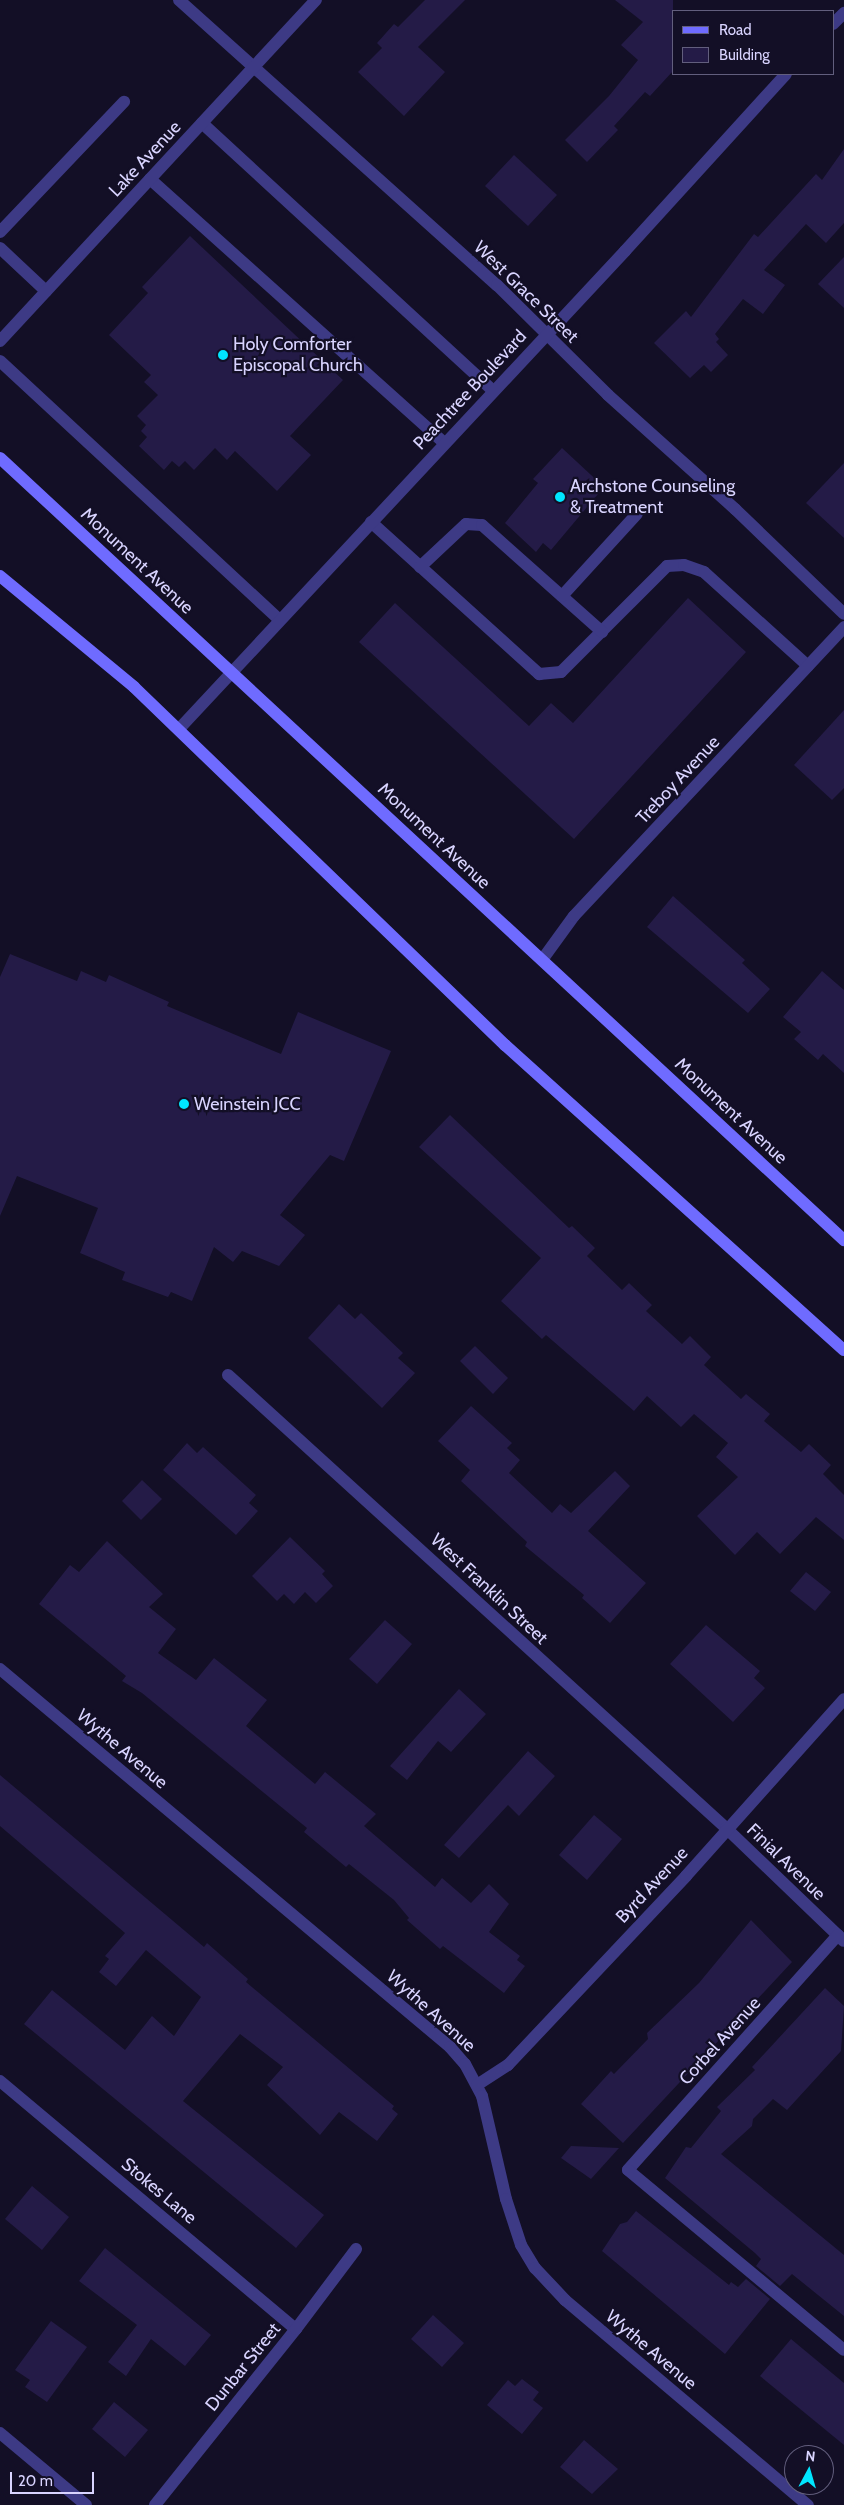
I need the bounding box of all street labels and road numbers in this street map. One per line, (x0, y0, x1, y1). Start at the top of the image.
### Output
street label: Lake Avenue (104, 117, 186, 201)
street label: West Grace Street (469, 237, 583, 347)
street label: Peachtree Boulevard (409, 326, 531, 454)
street label: Monument Avenue (76, 503, 198, 619)
street label: Treboy Avenue (632, 731, 724, 829)
street label: Monument Avenue (373, 778, 495, 894)
street label: Monument Avenue (670, 1053, 792, 1169)
street label: West Franklin Street (426, 1529, 552, 1649)
street label: Wythe Avenue (72, 1705, 172, 1793)
street label: Finial Avenue (742, 1819, 830, 1905)
street label: Byrd Avenue (611, 1843, 693, 1927)
street label: Wythe Avenue (382, 1965, 480, 2057)
street label: Corbel Avenue (675, 1993, 765, 2089)
street label: Stokes Lane (117, 2153, 201, 2229)
street label: Wythe Avenue (601, 2306, 701, 2394)
street label: Dunbar Street (201, 2319, 285, 2415)

